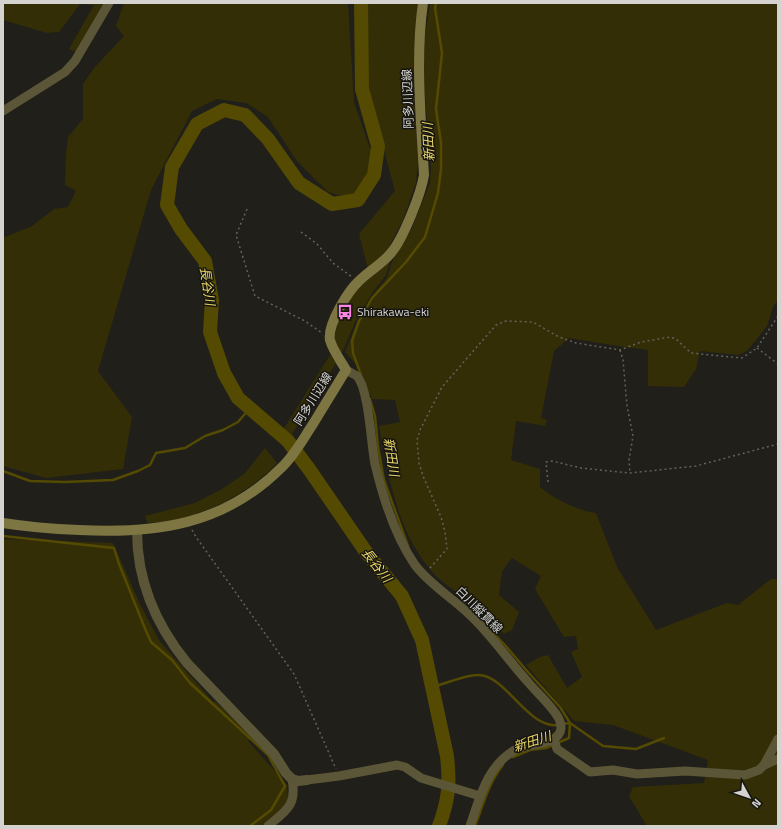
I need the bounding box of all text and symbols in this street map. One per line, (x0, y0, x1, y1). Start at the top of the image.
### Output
street label: 阿多川辺線 (397, 69, 418, 129)
water label: 新田川 (417, 120, 439, 162)
water label: 長谷川 (195, 265, 221, 309)
place label: Shirakawa-eki (357, 302, 429, 321)
bus stop icon: Shirakawa-eki (336, 303, 354, 321)
street label: 阿多川辺線 (289, 368, 337, 429)
water label: 新田川 (379, 436, 405, 480)
water label: 長谷川 (357, 543, 398, 588)
street label: 白川縦貫線 (451, 582, 507, 638)
water label: 新田川 (510, 725, 556, 757)
north arrow (729, 777, 769, 817)
text: N (748, 795, 765, 811)

